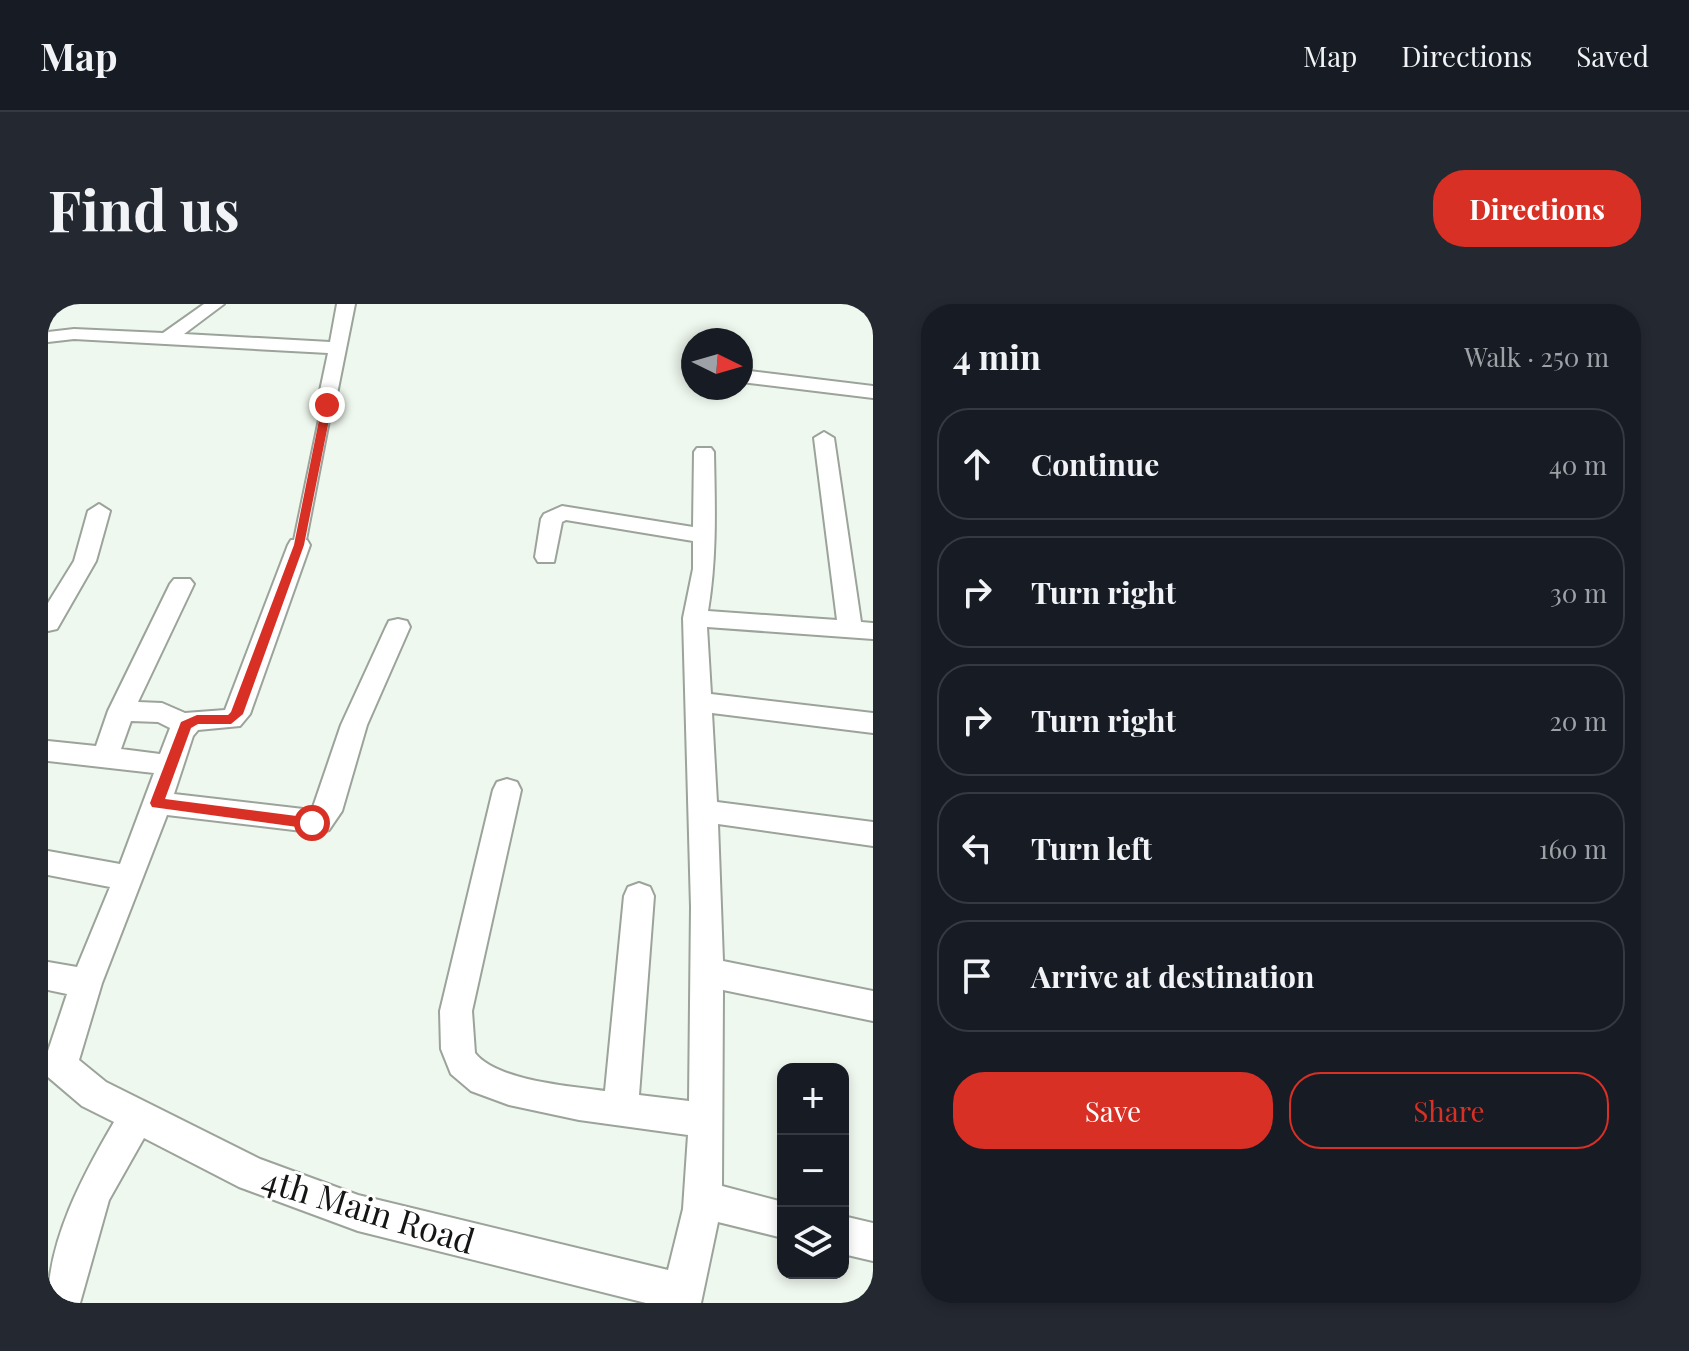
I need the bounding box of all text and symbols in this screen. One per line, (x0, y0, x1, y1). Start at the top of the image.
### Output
text: Map (40, 30, 117, 81)
text: Map (1303, 37, 1357, 74)
text: Directions (1401, 37, 1532, 74)
text: Saved (1576, 37, 1649, 74)
button: Directions (1433, 170, 1641, 247)
text: Find us (48, 171, 240, 246)
north arrow (681, 328, 753, 400)
text: 4 min (953, 333, 1041, 379)
text: Walk · 250 m (1464, 339, 1609, 374)
route end (309, 387, 345, 423)
icon: ahead (955, 442, 999, 486)
text: Continue (1031, 444, 1159, 484)
text: 40 m (1549, 447, 1607, 482)
icon: right (955, 570, 999, 614)
text: Turn right (1031, 572, 1176, 612)
text: 30 m (1550, 575, 1607, 610)
icon: right (955, 698, 999, 742)
text: Turn right (1031, 700, 1176, 740)
text: 20 m (1549, 703, 1607, 738)
route start (294, 805, 330, 841)
icon: left (955, 826, 999, 870)
text: Turn left (1031, 828, 1152, 868)
text: 160 m (1539, 831, 1607, 866)
icon: arrive (955, 954, 999, 998)
text: Arrive at destination (1031, 956, 1314, 996)
map controls (777, 1063, 849, 1279)
button: + (777, 1063, 849, 1135)
button: Save (953, 1072, 1273, 1149)
button: Share (1289, 1072, 1609, 1149)
button: − (777, 1135, 849, 1207)
street label: 4th Main Road (257, 1155, 481, 1263)
button: layers (777, 1207, 849, 1279)

